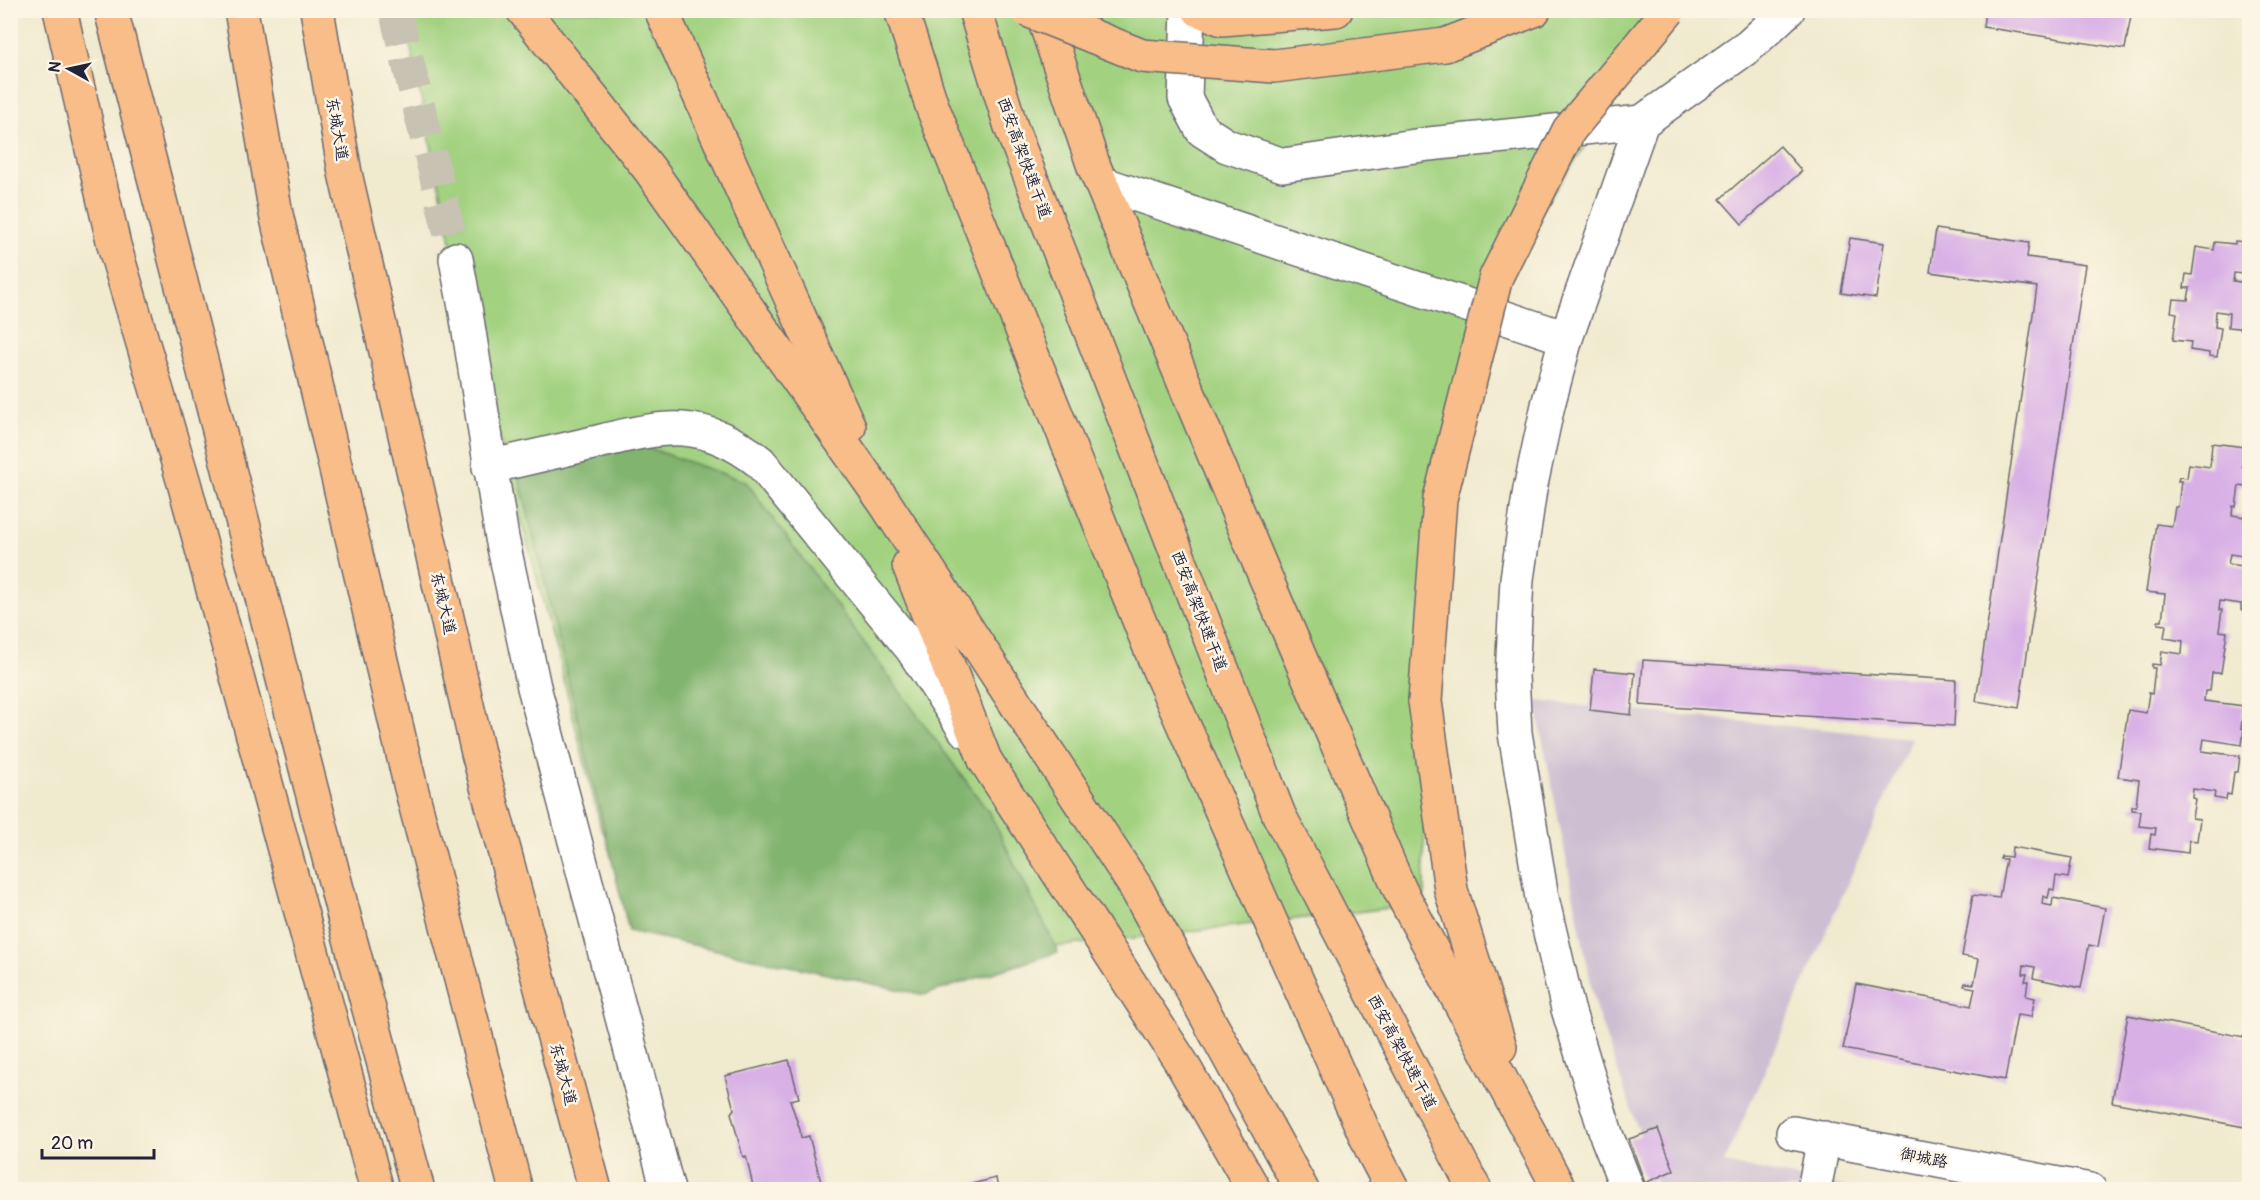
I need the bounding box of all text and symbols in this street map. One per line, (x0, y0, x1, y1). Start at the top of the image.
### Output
north arrow (39, 39, 99, 99)
text: N (44, 60, 66, 74)
street label: 西安高架快速干道 (993, 94, 1055, 222)
street label: 东城大道 (322, 96, 352, 162)
street label: 西安高架快速干道 (1167, 548, 1231, 674)
street label: 东城大道 (426, 570, 460, 636)
street label: 西安高架快速干道 (1363, 991, 1441, 1113)
street label: 东城大道 (545, 1040, 581, 1108)
scale bar (42, 1122, 154, 1160)
text: 20 m (51, 1132, 93, 1155)
street label: 御城路 (1899, 1144, 1949, 1172)

